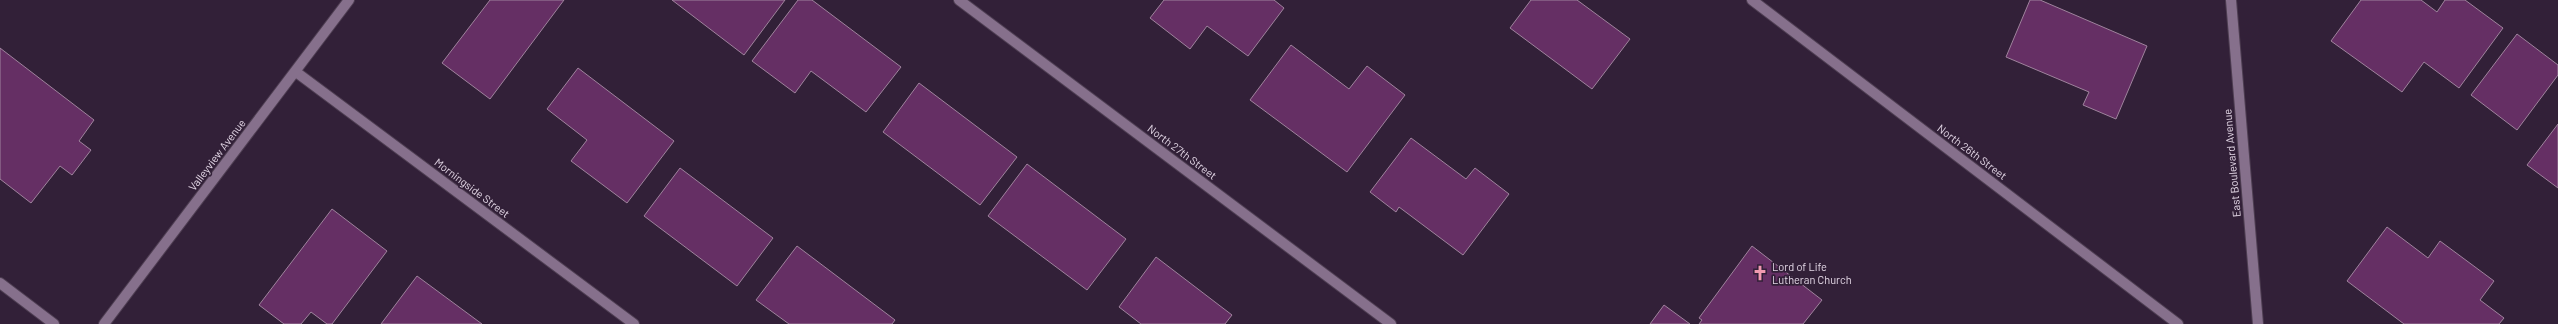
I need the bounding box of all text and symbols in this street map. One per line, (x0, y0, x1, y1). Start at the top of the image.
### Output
street label: East Boulevard Avenue (2220, 108, 2243, 218)
street label: Valleyview Avenue (185, 116, 248, 193)
street label: North 27th Street (1145, 121, 1219, 182)
street label: North 26th Street (1935, 121, 2010, 182)
street label: Morningside Street (432, 155, 512, 220)
place label: Lord of Life Lutheran Church (1772, 260, 1852, 286)
church icon: Lord of Life Lutheran Church (1751, 264, 1769, 282)

